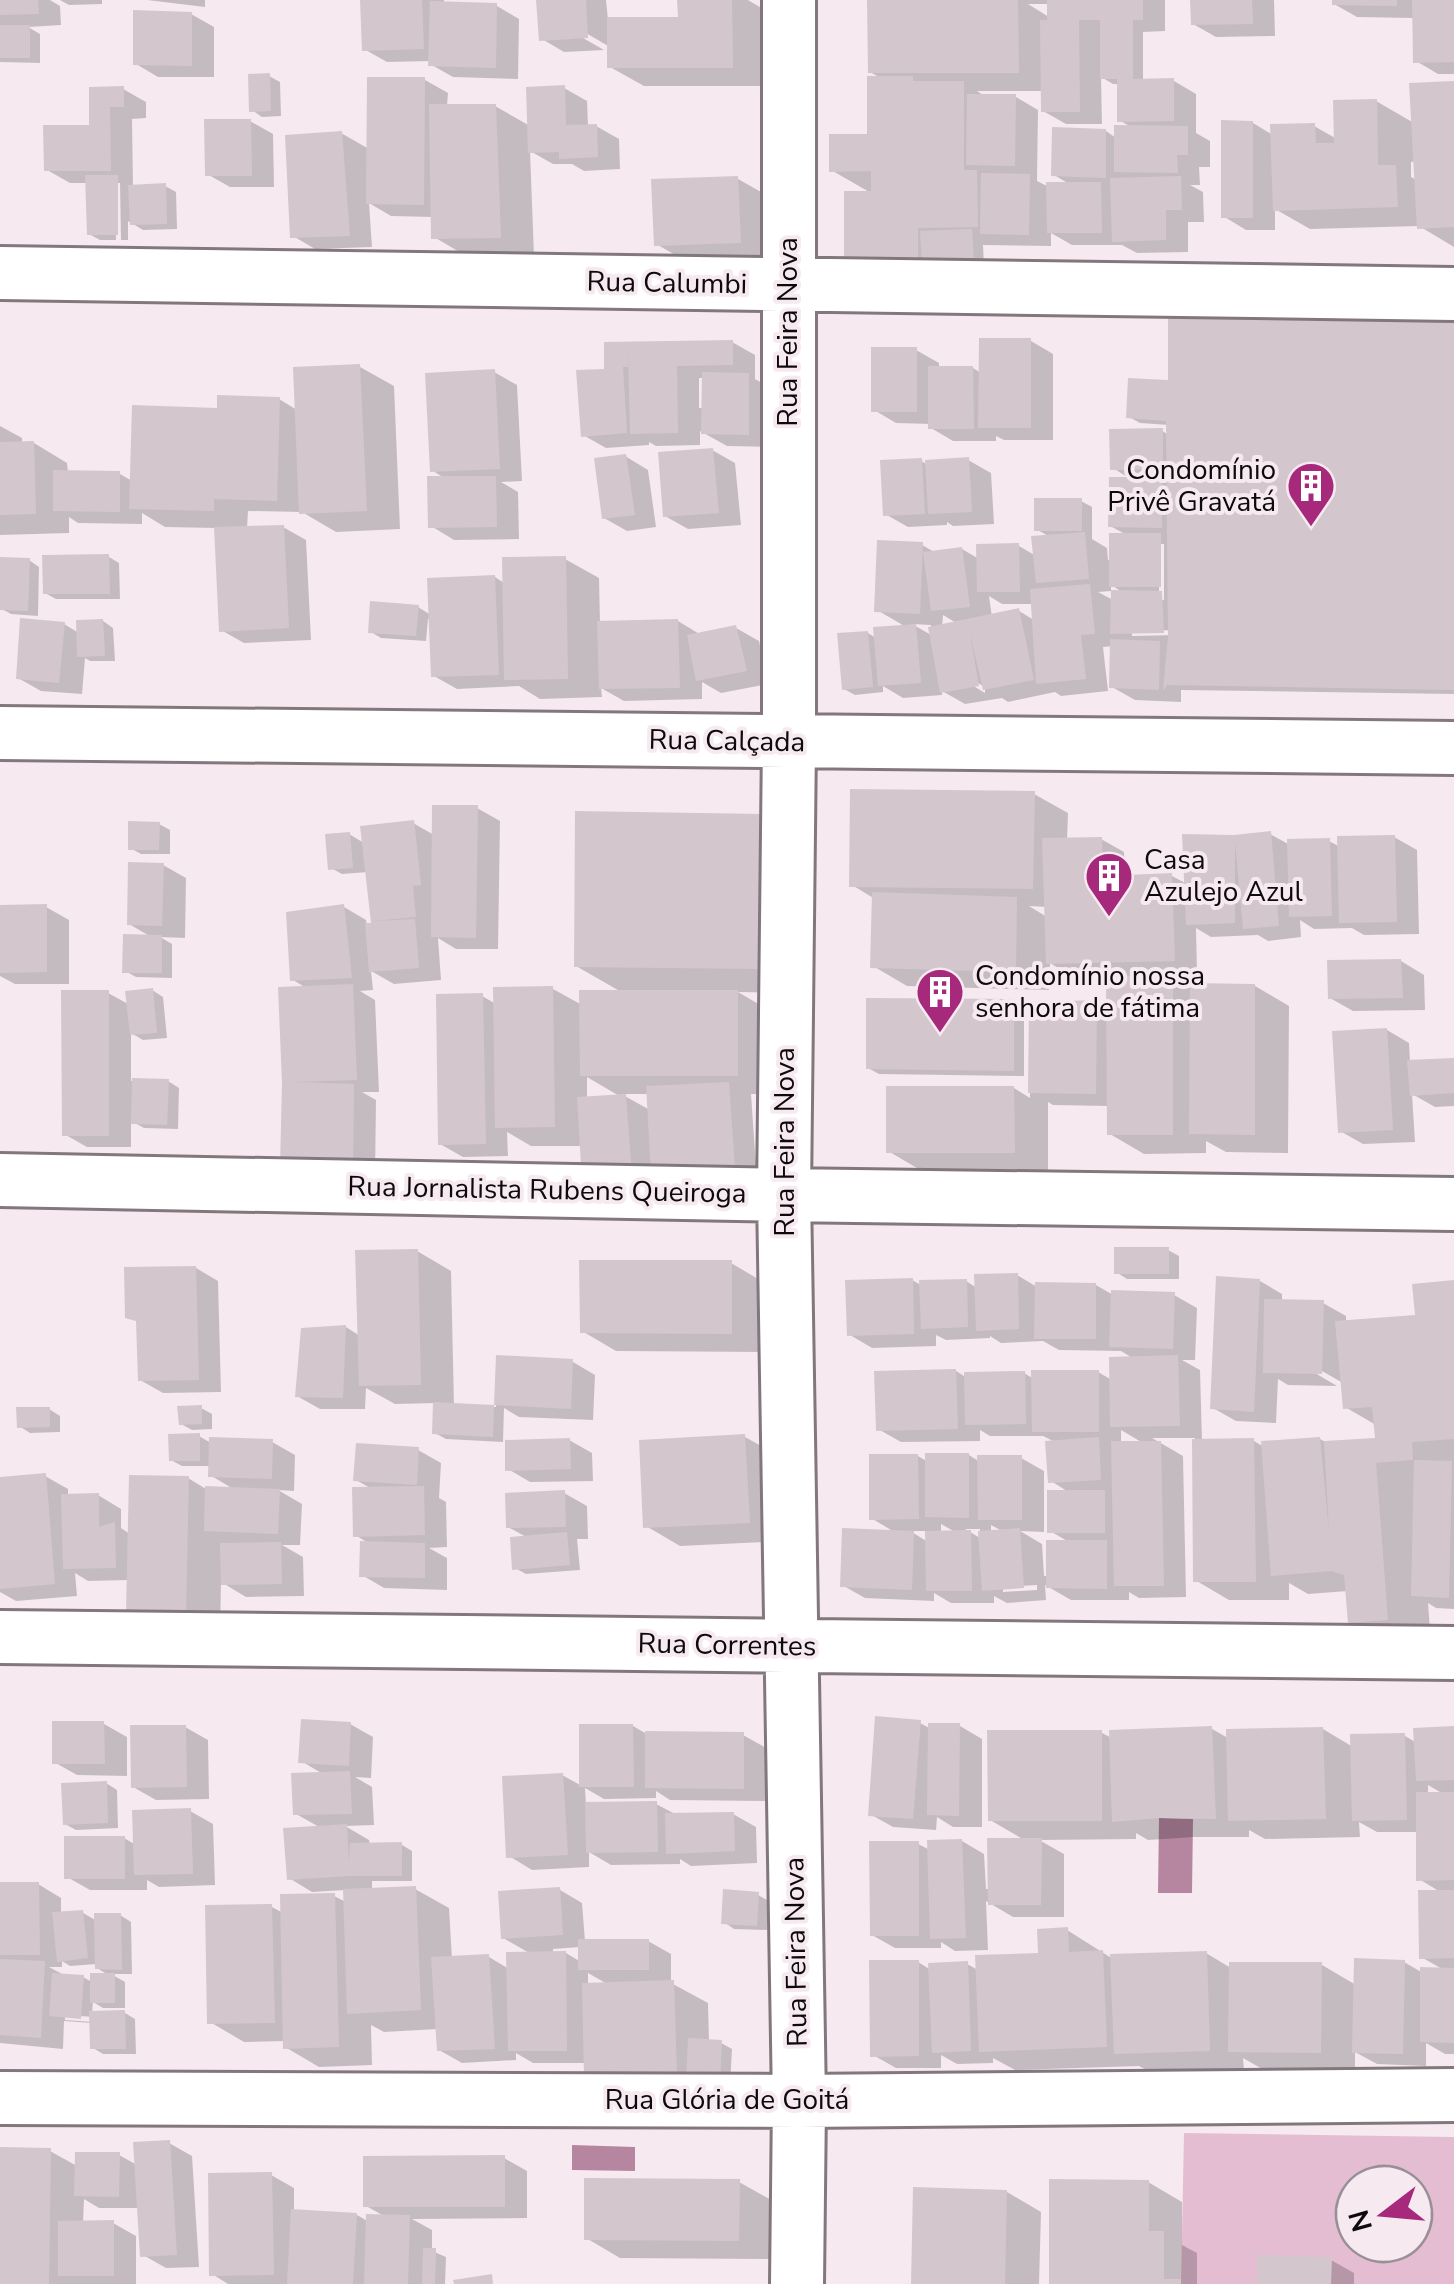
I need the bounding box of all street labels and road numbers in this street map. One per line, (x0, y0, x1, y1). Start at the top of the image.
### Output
street label: Rua Feira Nova (769, 237, 807, 427)
street label: Rua Calumbi (586, 263, 748, 303)
street label: Rua Calçada (648, 721, 806, 761)
street label: Rua Feira Nova (766, 1047, 804, 1237)
street label: Rua Jornalista Rubens Queiroga (347, 1168, 747, 1212)
street label: Rua Correntes (637, 1624, 817, 1666)
street label: Rua Feira Nova (775, 1857, 817, 2047)
street label: Rua Glória de Goitá (605, 2081, 849, 2119)

